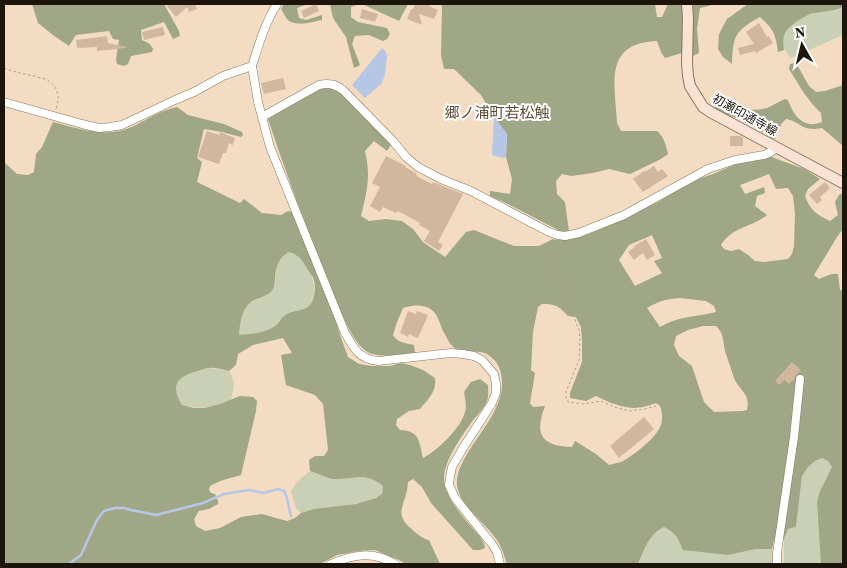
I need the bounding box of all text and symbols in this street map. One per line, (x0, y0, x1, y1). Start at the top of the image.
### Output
north arrow (777, 20, 827, 70)
text: N (794, 22, 807, 43)
street label: 初瀬印通寺線 (710, 91, 780, 139)
district label: 郷ノ浦町若松触 (444, 102, 550, 123)

